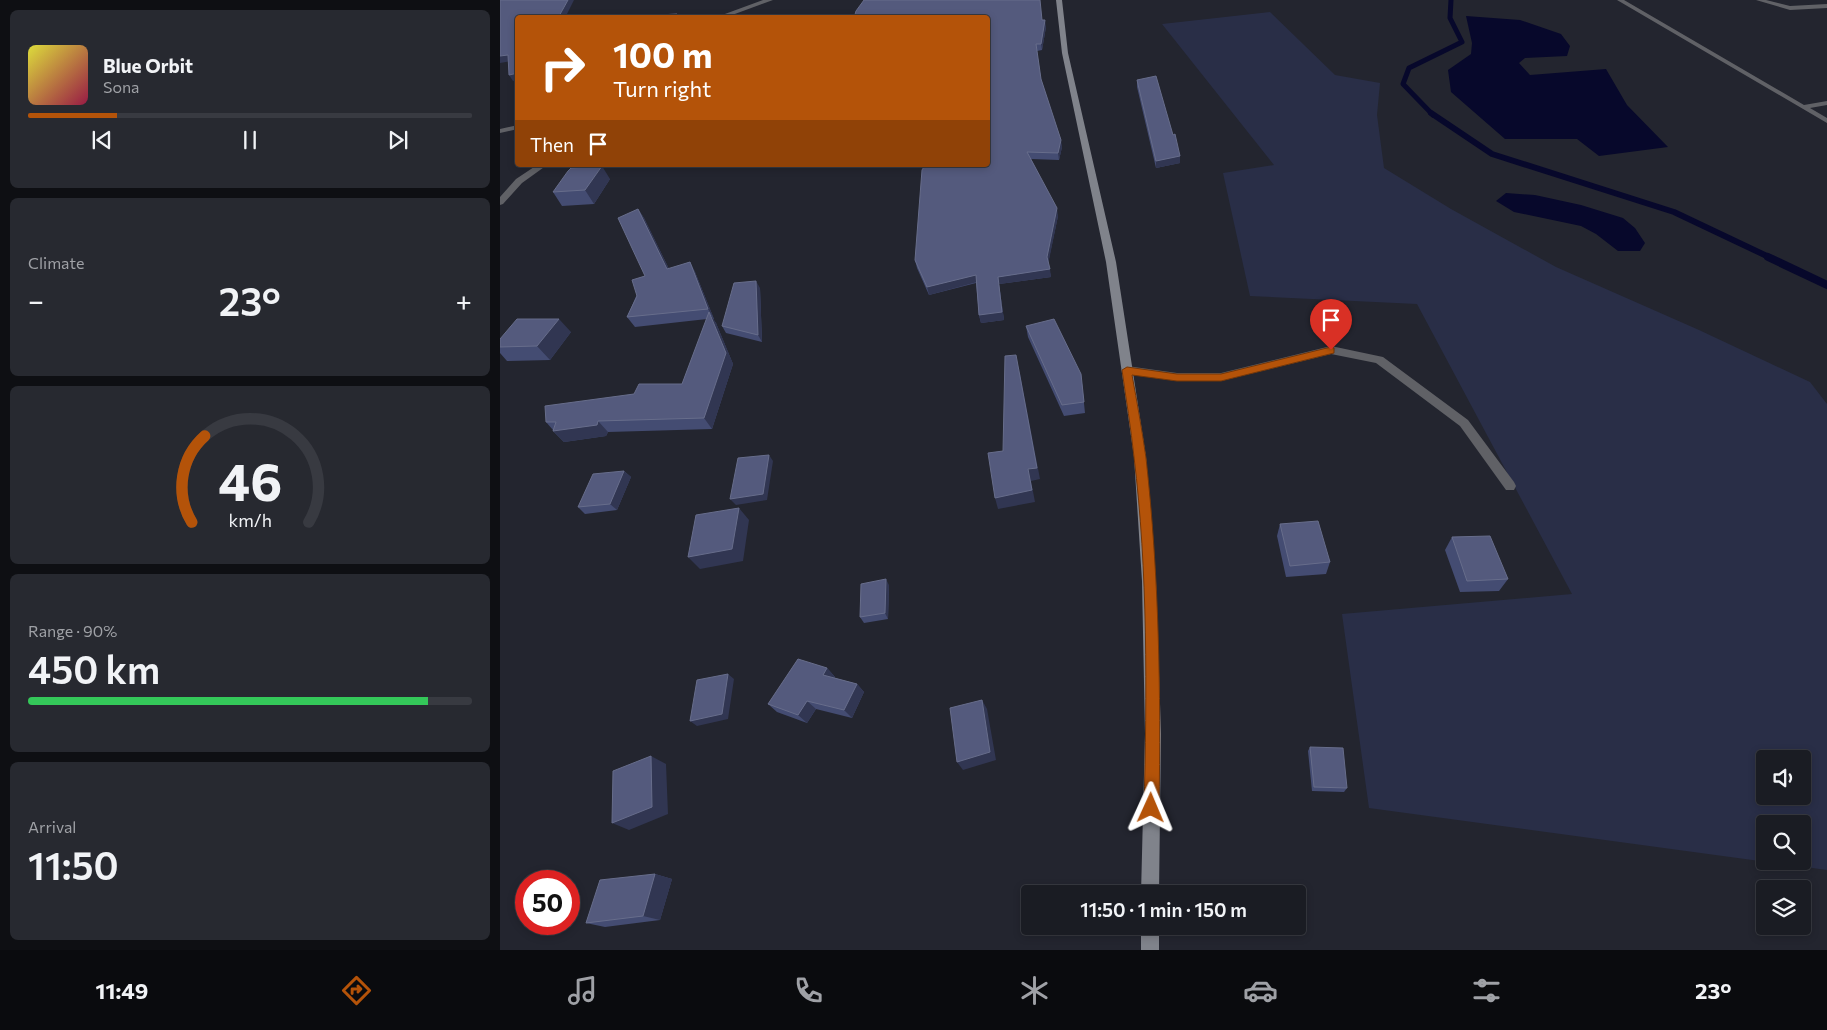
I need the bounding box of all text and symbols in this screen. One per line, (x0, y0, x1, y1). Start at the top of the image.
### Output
text: 100 m (613, 32, 713, 75)
icon: right (530, 35, 595, 100)
text: Blue Orbit (103, 54, 193, 77)
text: Turn right (613, 75, 711, 102)
text: Sona (103, 77, 139, 96)
icon: previous (88, 126, 116, 154)
icon: pause (236, 126, 264, 154)
icon: next (384, 126, 412, 154)
icon: arrive (584, 130, 612, 158)
text: Then (530, 133, 574, 156)
text: Climate (28, 253, 84, 272)
text: 23° (219, 277, 281, 324)
text: − (28, 283, 44, 317)
text: + (456, 283, 472, 317)
pin (1310, 299, 1352, 350)
icon: arrive (1317, 306, 1345, 334)
text: 46 (218, 448, 282, 512)
text: km/h (228, 509, 272, 531)
text: Range · 90% (28, 621, 117, 640)
text: 450 km (28, 645, 160, 692)
map controls (1756, 750, 1811, 935)
button: sound (1756, 750, 1811, 805)
position arrow (1124, 781, 1176, 833)
button: search (1756, 815, 1811, 870)
text: Arrival (28, 817, 76, 836)
text: 11:50 (28, 841, 119, 888)
speed limit sign: 50 (515, 870, 580, 935)
button: layers (1756, 880, 1811, 935)
text: 11:50 · 1 min · 150 m (1080, 898, 1247, 921)
icon: directions (339, 973, 374, 1008)
icon: music (565, 973, 600, 1008)
icon: phone (791, 973, 826, 1008)
icon: climate (1017, 973, 1052, 1008)
icon: car (1243, 973, 1278, 1008)
icon: filters (1469, 973, 1504, 1008)
text: 11:49 (95, 977, 148, 1004)
text: 23° (1695, 977, 1731, 1004)

